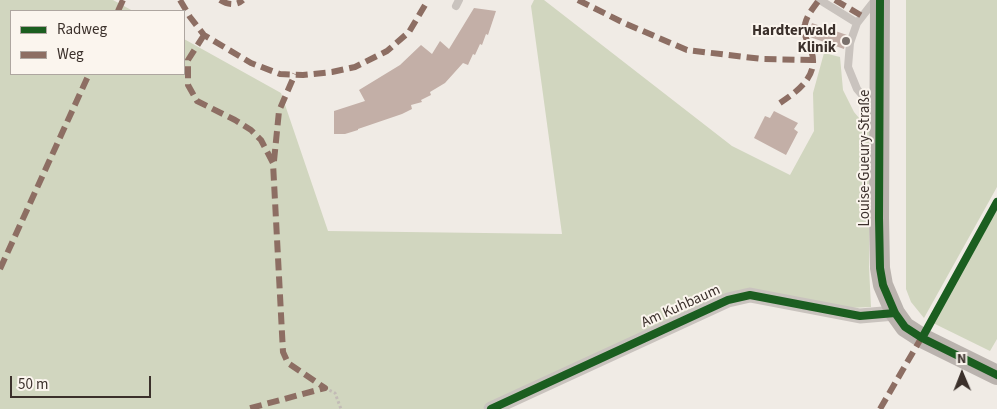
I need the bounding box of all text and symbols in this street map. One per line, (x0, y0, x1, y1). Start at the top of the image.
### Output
legend (10, 10, 185, 75)
text: Radweg (57, 19, 107, 40)
place label: Hardterwald Klinik (752, 23, 836, 58)
marker: Hardterwald Klinik (840, 35, 852, 47)
text: Weg (57, 44, 84, 65)
street label: Louise-Gueury-Straße (857, 90, 875, 226)
street label: Am Kuhbaum (639, 282, 723, 332)
north arrow (937, 349, 987, 399)
text: N (957, 349, 967, 369)
scale bar (12, 366, 154, 398)
text: 50 m (18, 374, 48, 395)

